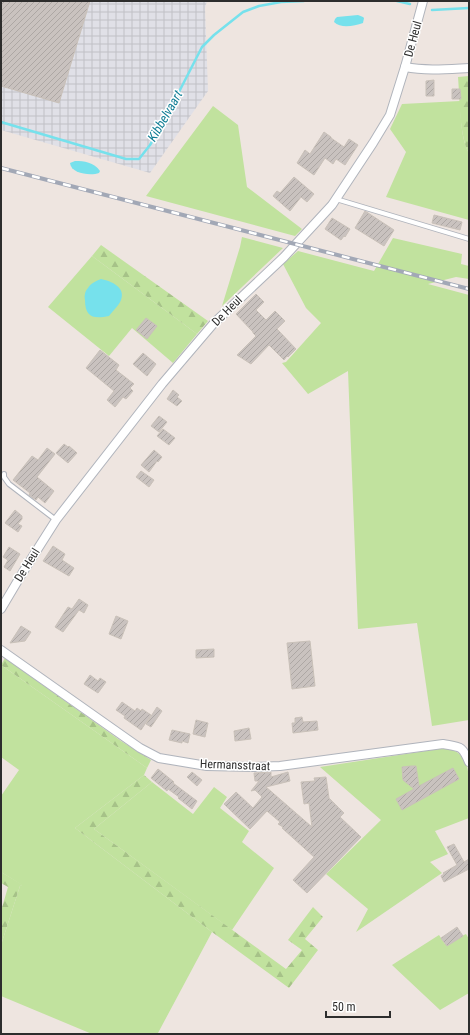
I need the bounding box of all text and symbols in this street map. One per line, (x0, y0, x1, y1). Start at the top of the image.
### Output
street label: De Heul (401, 19, 425, 59)
water label: Kibbelvaart (144, 88, 186, 144)
street label: De Heul (209, 293, 245, 329)
street label: De Heul (11, 546, 43, 584)
street label: Hermansstraat (200, 757, 271, 773)
scale bar (326, 993, 390, 1019)
text: 50 m (332, 1000, 356, 1014)

